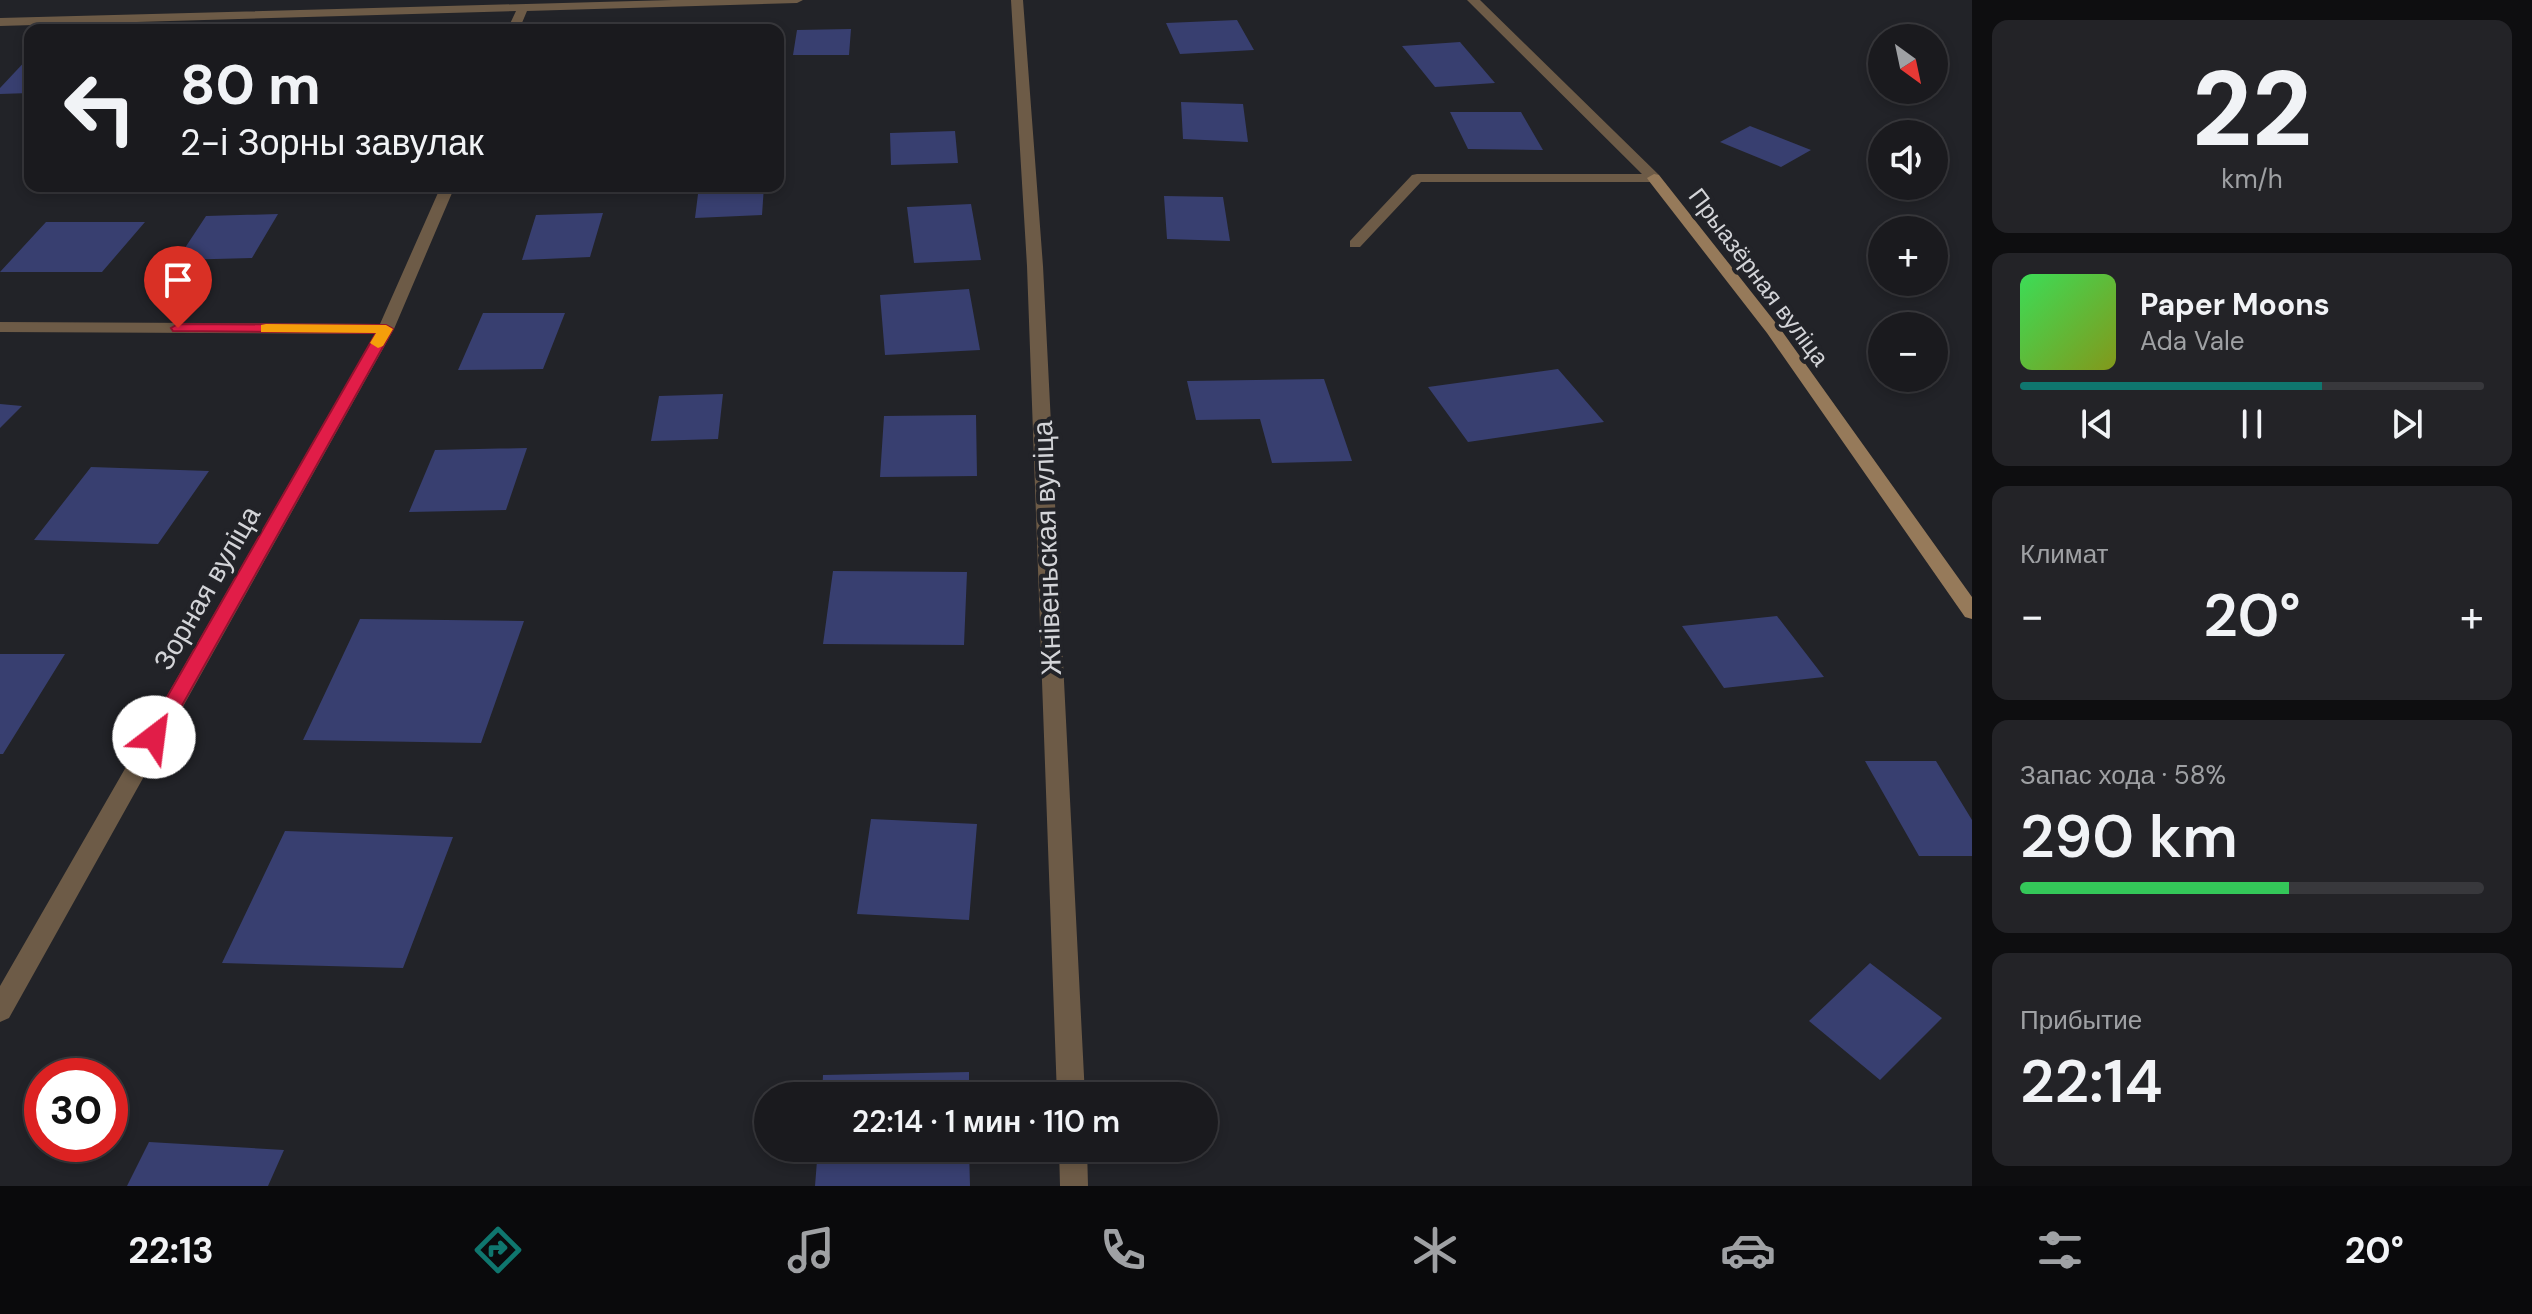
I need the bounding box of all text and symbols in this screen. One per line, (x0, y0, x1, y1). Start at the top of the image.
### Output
north arrow (1868, 24, 1948, 104)
map controls (1868, 24, 1948, 392)
text: 22 (2192, 42, 2312, 177)
text: 80 m (180, 48, 321, 121)
icon: left (48, 56, 152, 160)
text: 2-і Зорны завулак (180, 119, 484, 166)
button: sound (1868, 120, 1948, 200)
text: km/h (2221, 162, 2283, 196)
street label: Прыазёрная вуліца (1682, 182, 1836, 373)
button: + (1868, 216, 1948, 296)
pin (144, 246, 212, 328)
icon: arrive (156, 258, 200, 302)
text: Paper Moons (2140, 285, 2330, 324)
button: − (1868, 312, 1948, 392)
text: Ada Vale (2140, 324, 2245, 358)
icon: previous (2075, 402, 2119, 446)
icon: pause (2230, 402, 2274, 446)
icon: next (2385, 402, 2429, 446)
street label: Жнівеньская вуліца (1024, 420, 1070, 676)
street label: Зорная вуліца (145, 499, 269, 677)
text: Климат (2020, 537, 2109, 571)
text: 20° (2203, 576, 2301, 655)
text: − (2020, 587, 2044, 645)
text: + (2460, 587, 2484, 645)
position arrow (112, 695, 196, 779)
text: Запас хода · 58% (2020, 758, 2226, 792)
text: 290 km (2020, 797, 2238, 876)
text: Прибытие (2020, 1003, 2142, 1037)
text: 22:14 (2020, 1042, 2163, 1121)
speed limit sign: 30 (24, 1058, 128, 1162)
text: 22:14 · 1 мин · 110 m (852, 1102, 1120, 1141)
icon: directions (470, 1222, 526, 1278)
icon: music (783, 1222, 839, 1278)
icon: phone (1095, 1222, 1151, 1278)
icon: climate (1407, 1222, 1463, 1278)
icon: car (1720, 1222, 1776, 1278)
icon: filters (2032, 1222, 2088, 1278)
text: 22:13 (128, 1227, 214, 1274)
text: 20° (2345, 1227, 2404, 1274)

